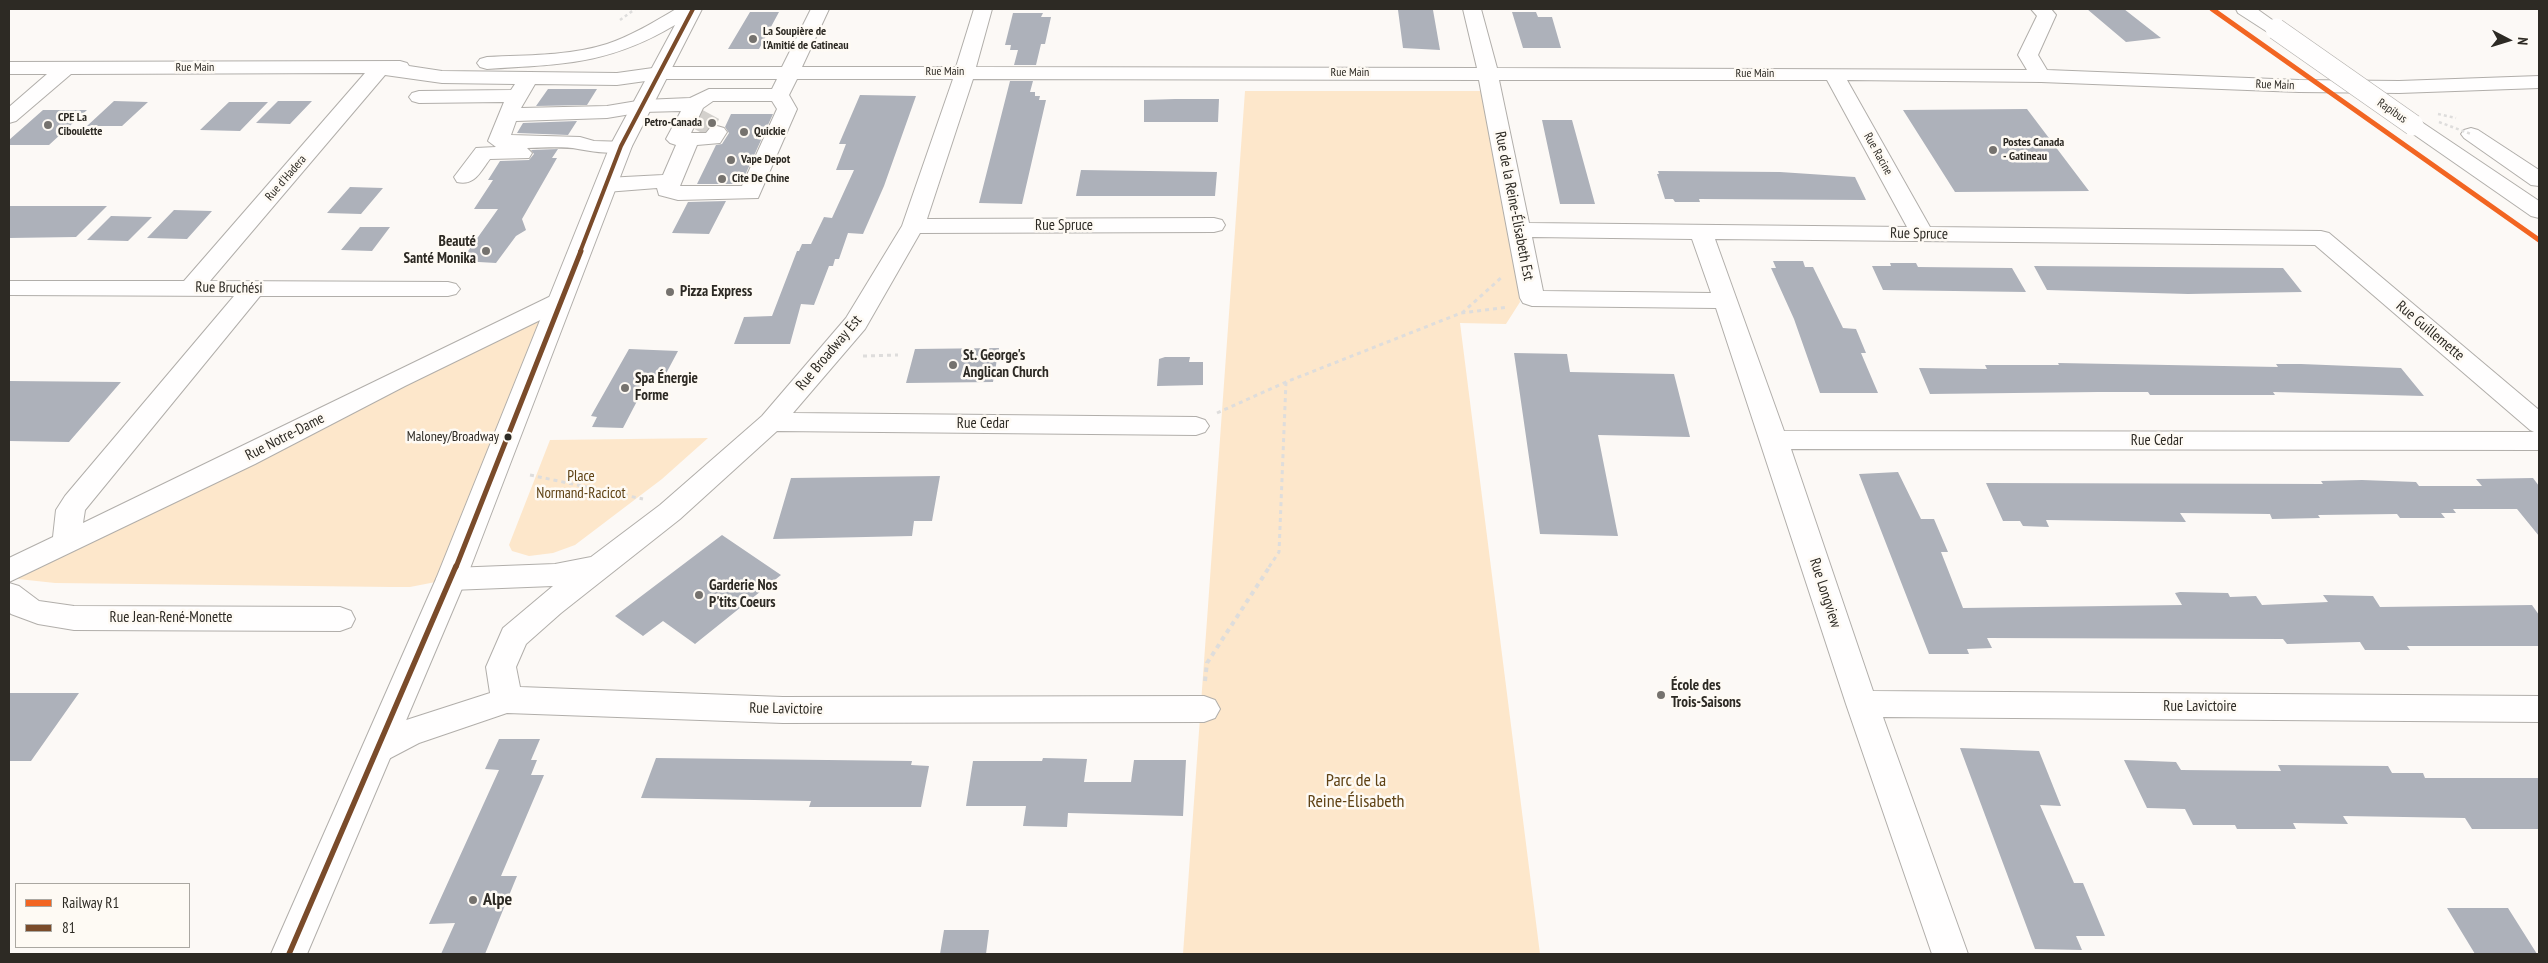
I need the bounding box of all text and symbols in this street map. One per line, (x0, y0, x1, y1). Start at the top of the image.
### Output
north arrow (2483, 15, 2533, 65)
place label: La Soupière de l'Amitié de Gatineau (763, 25, 849, 53)
marker: La Soupière de l'Amitié de Gatineau (747, 33, 759, 45)
text: N (2514, 37, 2532, 46)
street label: Rue Main (176, 61, 214, 75)
street label: Rue Main (926, 65, 964, 79)
street label: Rue Main (1331, 66, 1369, 80)
street label: Rue Main (1736, 67, 1774, 81)
street label: Rue Main (2255, 77, 2295, 93)
street label: Rapibus (2374, 96, 2410, 126)
place label: CPE La Ciboulette (58, 111, 102, 139)
place label: Petro-Canada (645, 116, 702, 130)
marker: Petro-Canada (706, 117, 718, 129)
marker: CPE La Ciboulette (42, 119, 54, 131)
place label: Quickie (754, 125, 786, 139)
marker: Quickie (738, 126, 750, 138)
street label: Rue de la Reine-Élisabeth Est (1491, 130, 1537, 282)
street label: Rue Racine (1861, 130, 1895, 178)
place label: Postes Canada - Gatineau (2003, 136, 2064, 164)
marker: Postes Canada - Gatineau (1987, 144, 1999, 156)
street label: Rue d'Hadera (262, 152, 310, 204)
place label: Vape Depot (741, 153, 790, 167)
marker: Vape Depot (725, 154, 737, 166)
place label: Cite De Chine (732, 172, 789, 186)
marker: Cite De Chine (716, 173, 728, 185)
street label: Rue Spruce (1035, 217, 1093, 235)
street label: Rue Spruce (1890, 224, 1948, 244)
place label: Beauté Santé Monika (404, 233, 476, 268)
marker: Beauté Santé Monika (480, 245, 492, 257)
street label: Rue Bruchési (195, 278, 263, 298)
place label: Pizza Express (680, 283, 752, 301)
marker: Pizza Express (664, 286, 676, 298)
street label: Rue Guillemette (2392, 297, 2468, 365)
street label: Rue Broadway Est (792, 312, 866, 394)
place label: St. George's Anglican Church (963, 347, 1049, 382)
marker: St. George's Anglican Church (947, 359, 959, 371)
place label: Spa Énergie Forme (635, 370, 698, 405)
marker: Spa Énergie Forme (619, 382, 631, 394)
street label: Rue Notre-Dame (242, 409, 328, 465)
street label: Rue Cedar (957, 415, 1009, 433)
place label: Maloney/Broadway (407, 429, 499, 445)
marker: Maloney/Broadway (503, 432, 513, 442)
street label: Rue Cedar (2131, 432, 2183, 450)
park label: Place Normand-Racicot (536, 468, 626, 503)
street label: Rue Longview (1805, 556, 1845, 630)
place label: Garderie Nos P'tits Coeurs (709, 577, 778, 612)
marker: Garderie Nos P'tits Coeurs (693, 589, 705, 601)
street label: Rue Jean-René-Monette (110, 609, 232, 627)
place label: École des Trois-Saisons (1671, 677, 1741, 712)
marker: École des Trois-Saisons (1655, 689, 1667, 701)
street label: Rue Lavictoire (2163, 698, 2237, 716)
street label: Rue Lavictoire (749, 699, 823, 719)
park label: Parc de la Reine-Élisabeth (1307, 770, 1405, 812)
legend (15, 883, 190, 948)
place label: Alpe (483, 889, 512, 911)
text: Railway R1 (62, 893, 119, 912)
marker: Alpe (467, 894, 479, 906)
text: 81 (62, 918, 76, 937)

